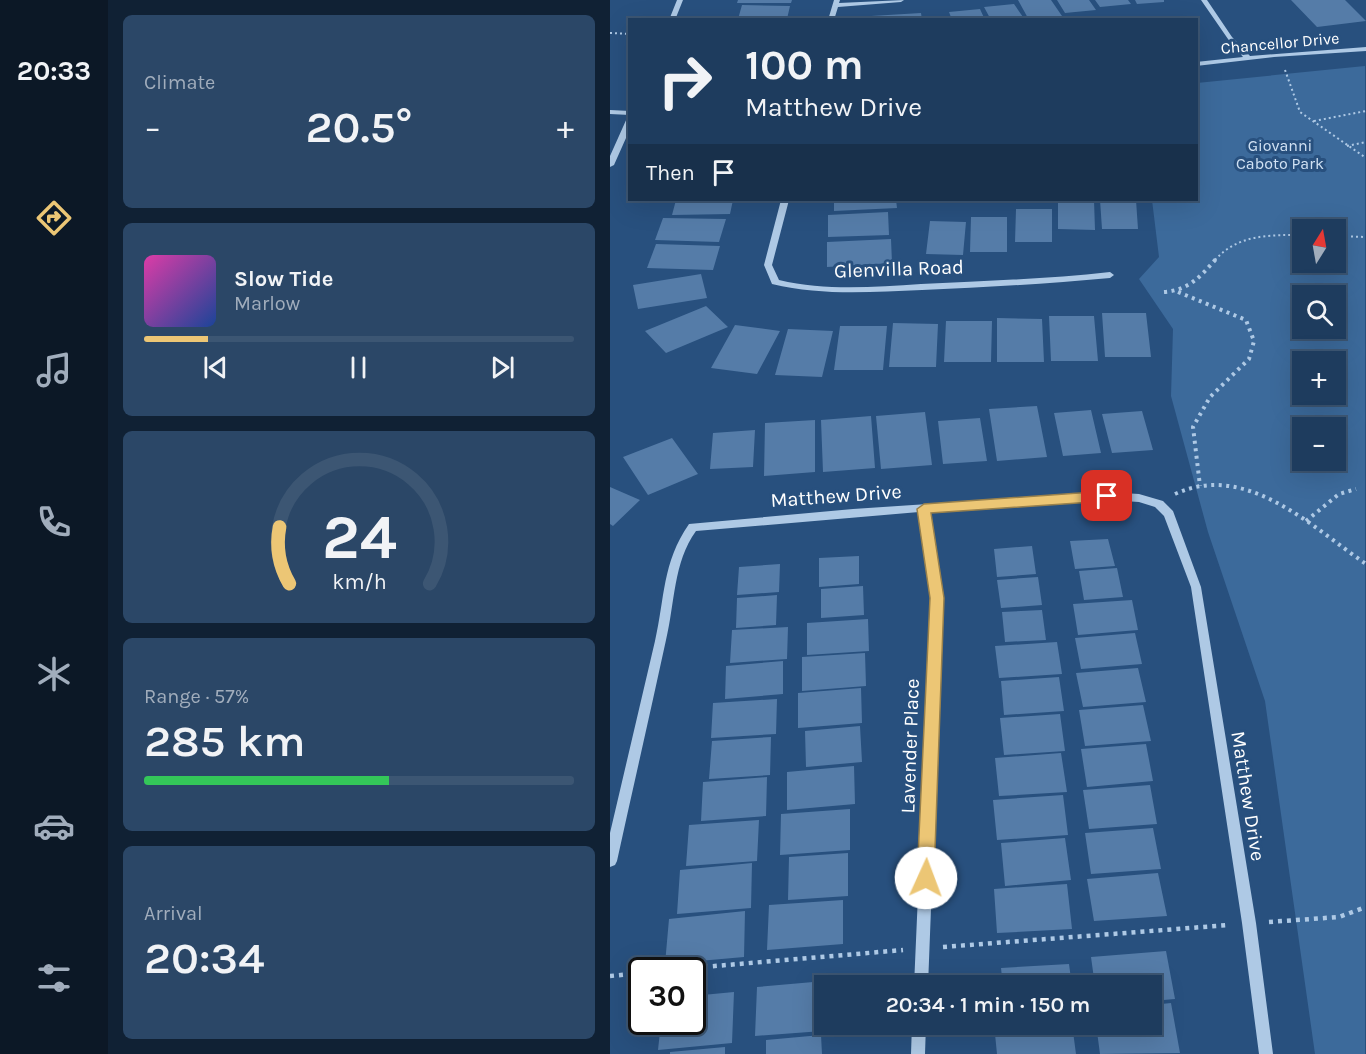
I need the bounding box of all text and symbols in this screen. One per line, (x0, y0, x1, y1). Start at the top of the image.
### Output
street label: Chancellor Drive (1220, 28, 1340, 58)
text: 100 m (745, 40, 864, 90)
icon: right (646, 42, 724, 120)
text: 20:33 (17, 55, 91, 87)
text: Climate (144, 71, 215, 94)
text: Matthew Drive (745, 91, 922, 123)
text: 20.5° (306, 101, 412, 153)
text: − (144, 108, 161, 146)
text: + (557, 108, 574, 146)
park label: Giovanni Caboto Park (1236, 136, 1324, 173)
icon: arrive (707, 156, 740, 189)
text: Then (646, 160, 695, 186)
icon: directions (33, 197, 75, 239)
north arrow (1292, 219, 1346, 273)
map controls (1292, 219, 1346, 471)
street label: Glenvilla Road (834, 255, 964, 283)
text: Slow Tide (234, 266, 334, 292)
button: search (1292, 285, 1346, 339)
text: Marlow (234, 292, 300, 315)
icon: music (33, 349, 75, 391)
icon: previous (199, 351, 232, 384)
icon: pause (342, 351, 375, 384)
icon: next (486, 351, 519, 384)
button: + (1292, 351, 1346, 405)
button: − (1292, 417, 1346, 471)
pin (1081, 470, 1132, 521)
icon: arrive (1090, 479, 1123, 512)
street label: Matthew Drive (770, 480, 902, 512)
icon: phone (33, 501, 75, 543)
text: 24 (322, 501, 396, 574)
text: km/h (332, 569, 386, 594)
icon: climate (33, 653, 75, 695)
street label: Lavender Place (896, 678, 924, 814)
text: Range · 57% (144, 685, 249, 708)
text: 285 km (144, 715, 306, 767)
street label: Matthew Drive (1226, 729, 1270, 863)
icon: car (33, 805, 75, 847)
position arrow (894, 846, 958, 910)
text: Arrival (144, 902, 203, 925)
text: 20:34 (144, 932, 265, 984)
icon: filters (33, 957, 75, 999)
speed limit sign: 30 (628, 957, 706, 1035)
text: 20:34 · 1 min · 150 m (886, 992, 1090, 1018)

